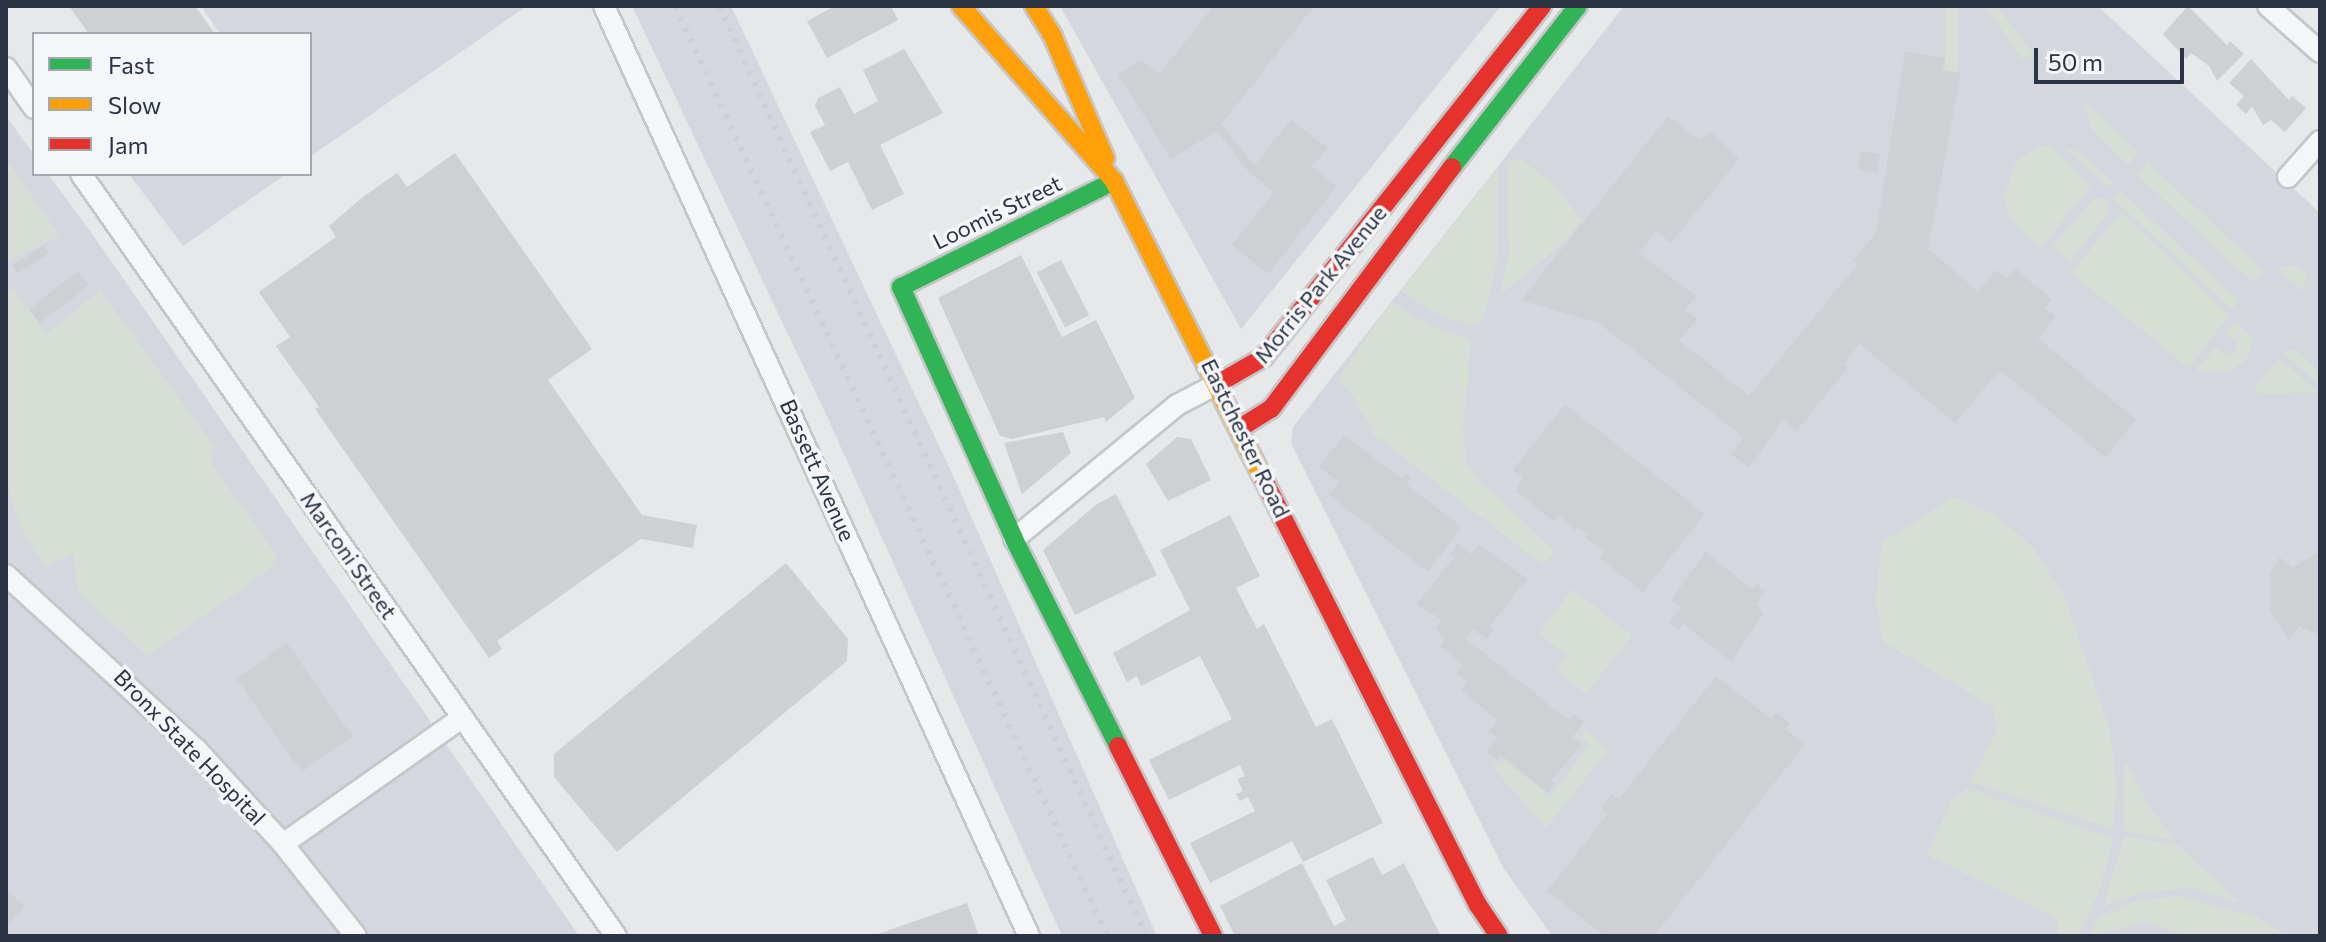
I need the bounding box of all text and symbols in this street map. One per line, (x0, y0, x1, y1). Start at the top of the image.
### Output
legend (32, 32, 312, 176)
scale bar (2038, 32, 2188, 82)
text: 50 m (2048, 47, 2103, 76)
text: Fast (108, 50, 155, 79)
text: Slow (108, 90, 161, 119)
text: Jam (108, 130, 148, 159)
street label: Loomis Street (928, 169, 1066, 255)
street label: Morris Park Avenue (1248, 200, 1392, 368)
street label: Eastchester Road (1196, 354, 1296, 522)
street label: Bassett Avenue (775, 395, 861, 545)
street label: Marconi Street (295, 486, 403, 624)
street label: Bronx State Hospital (109, 664, 271, 830)

